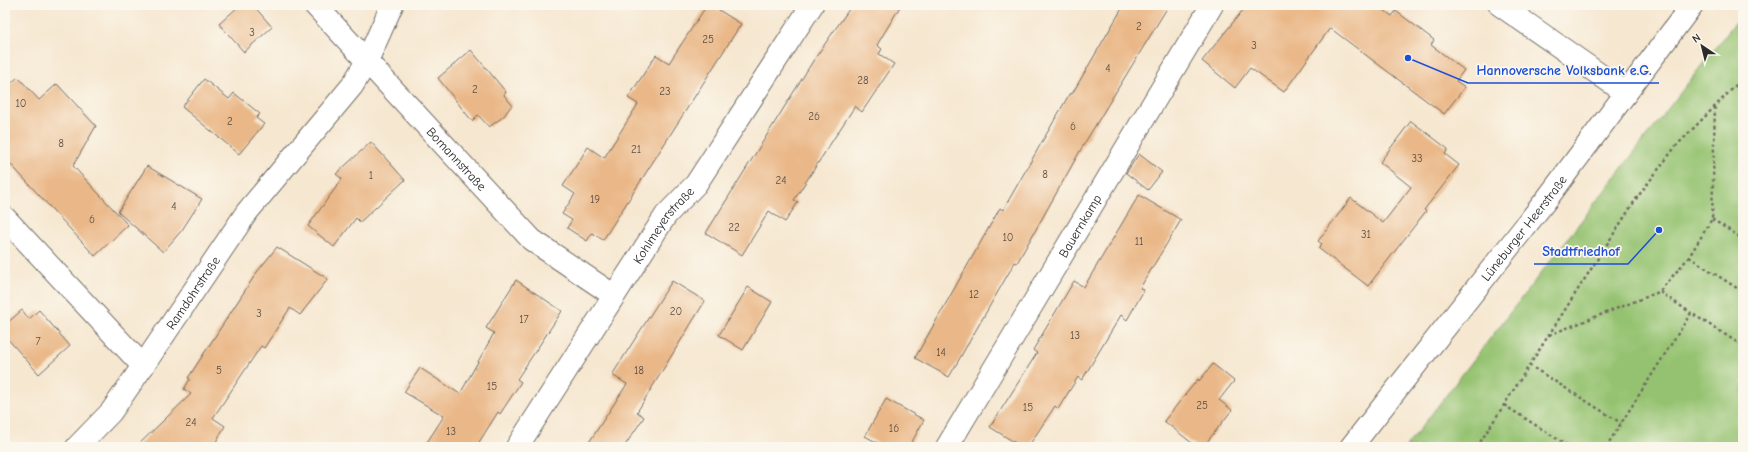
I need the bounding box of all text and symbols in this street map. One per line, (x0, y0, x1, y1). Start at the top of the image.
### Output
house number: 2 (1136, 20, 1142, 33)
house number: 3 (249, 26, 255, 39)
north arrow (1682, 26, 1722, 66)
text: N (1690, 31, 1703, 46)
house number: 25 (702, 33, 714, 46)
house number: 3 (1251, 39, 1257, 52)
callout: Hannoversche Volksbank e.G. (1468, 57, 1659, 83)
house number: 4 (1105, 62, 1111, 75)
text: Hannoversche Volksbank e.G. (1476, 62, 1652, 79)
house number: 28 (857, 74, 869, 87)
house number: 2 (472, 83, 478, 96)
house number: 23 (659, 85, 671, 98)
house number: 10 (15, 97, 27, 110)
house number: 26 (808, 110, 820, 123)
house number: 2 (227, 115, 233, 128)
house number: 6 (1070, 120, 1076, 133)
street label: Bomannstraße (423, 124, 490, 194)
house number: 8 (58, 137, 64, 150)
house number: 21 (631, 143, 641, 156)
house number: 33 (1411, 152, 1423, 165)
house number: 8 (1042, 168, 1048, 181)
house number: 1 (369, 169, 373, 182)
street label: Lüneburger Heerstraße (1478, 172, 1570, 284)
house number: 24 (775, 174, 787, 187)
street label: Kohlmeyerstraße (630, 183, 698, 267)
street label: Bauernkamp (1055, 192, 1105, 260)
house number: 19 (590, 193, 600, 206)
house number: 4 (171, 200, 177, 213)
house number: 6 (89, 213, 95, 226)
house number: 22 (728, 221, 740, 234)
house number: 31 (1361, 228, 1371, 241)
house number: 10 (1002, 231, 1014, 244)
house number: 11 (1135, 235, 1143, 248)
callout: Stadtfriedhof (1534, 238, 1628, 264)
text: Stadtfriedhof (1542, 243, 1620, 260)
street label: Ramdohrstraße (163, 253, 223, 332)
house number: 12 (969, 288, 979, 301)
house number: 20 (670, 305, 682, 318)
house number: 3 (256, 307, 262, 320)
house number: 17 (519, 313, 529, 326)
house number: 13 (1070, 329, 1080, 342)
house number: 7 (35, 335, 41, 348)
house number: 14 (936, 346, 946, 359)
house number: 5 (216, 364, 222, 377)
house number: 18 (634, 364, 644, 377)
house number: 15 (487, 380, 497, 393)
house number: 25 (1196, 399, 1208, 412)
house number: 15 (1023, 401, 1033, 414)
house number: 24 (185, 416, 197, 429)
house number: 16 (889, 422, 899, 435)
house number: 13 (446, 425, 456, 438)

